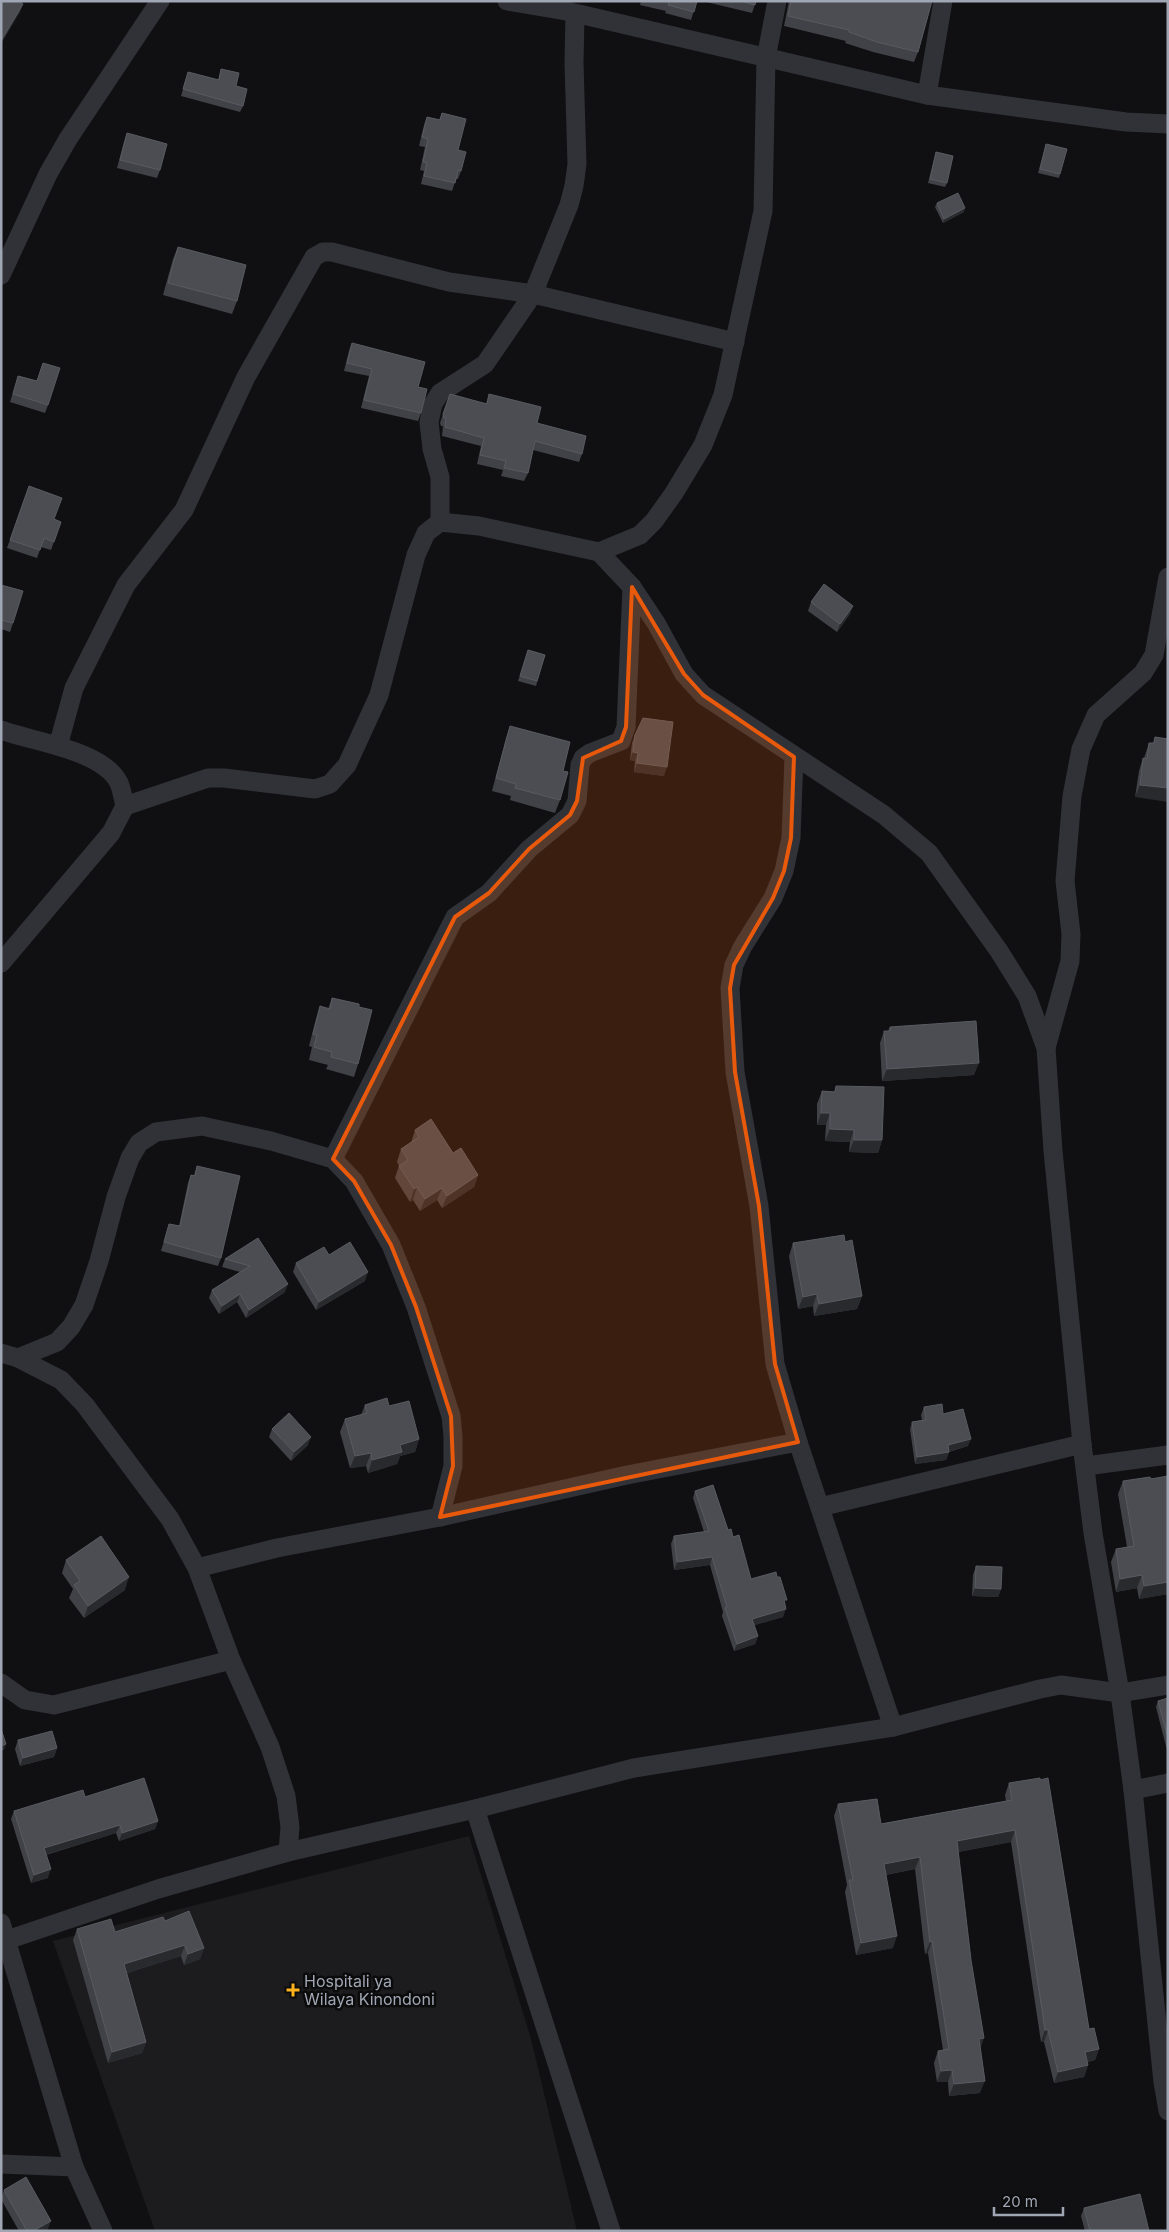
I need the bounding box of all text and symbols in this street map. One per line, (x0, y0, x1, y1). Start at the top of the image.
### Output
place label: Hospitali ya Wilaya Kinondoni (304, 1971, 435, 2009)
marker: Hospitali ya Wilaya Kinondoni (286, 1983, 300, 1997)
scale bar (994, 2184, 1063, 2216)
text: 20 m (1002, 2192, 1038, 2211)

